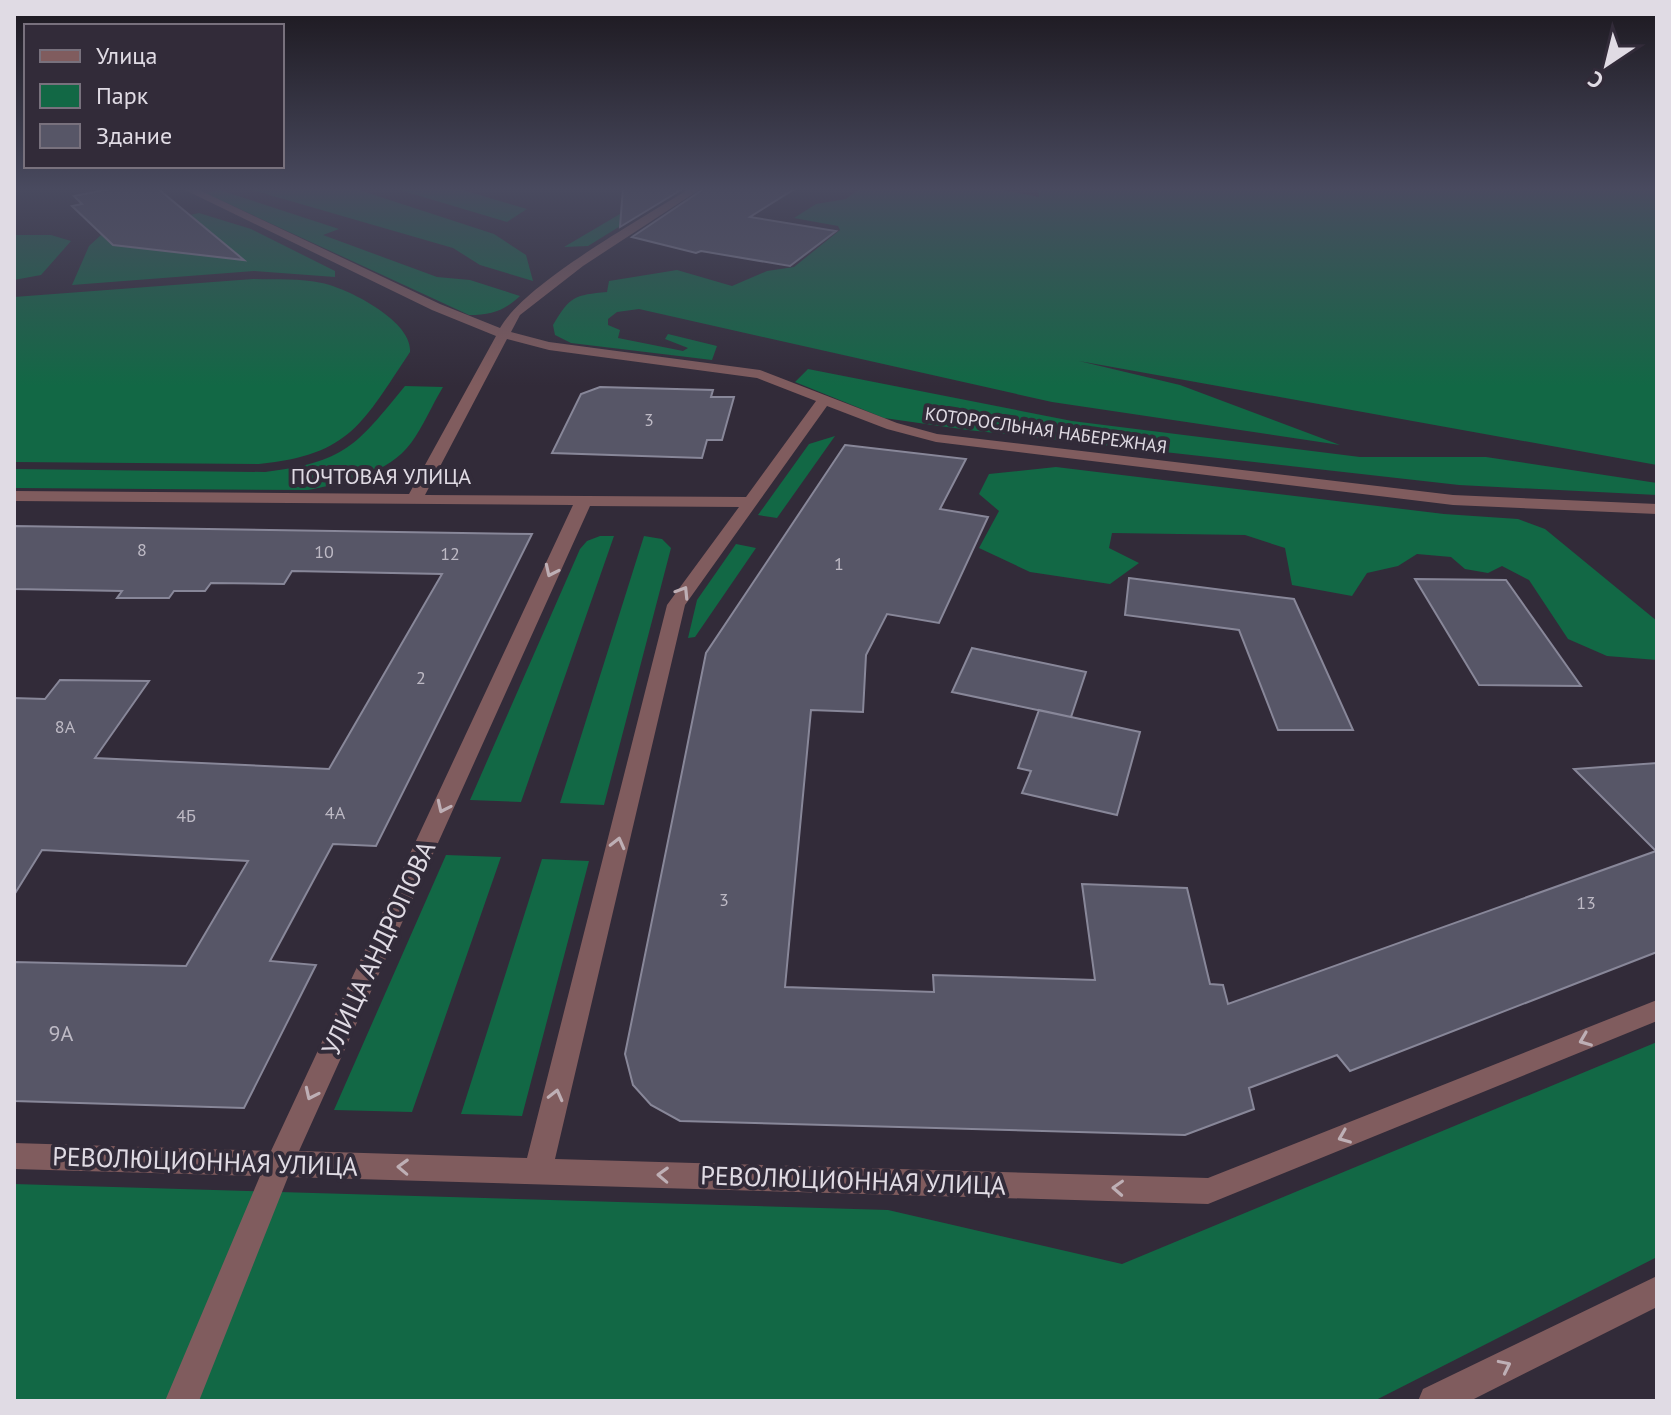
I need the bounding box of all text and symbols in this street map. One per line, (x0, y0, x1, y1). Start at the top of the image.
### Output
legend (24, 24, 284, 168)
north arrow (1567, 24, 1647, 104)
text: Улица (96, 40, 157, 71)
text: С (1582, 65, 1609, 95)
text: Парк (96, 80, 149, 111)
text: Здание (96, 120, 172, 151)
street label: КОТОРОСЛЬНАЯ НАБЕРЕЖНАЯ (924, 402, 1168, 458)
house number: 3 (644, 408, 654, 431)
street label: ПОЧТОВАЯ УЛИЦА (291, 462, 471, 490)
house number: 8 (137, 538, 147, 561)
house number: 10 (314, 540, 334, 563)
house number: 12 (440, 542, 460, 565)
house number: 1 (834, 552, 844, 575)
one-way arrow (545, 563, 561, 577)
one-way arrow (674, 586, 689, 601)
house number: 2 (416, 666, 426, 689)
house number: 8А (55, 715, 76, 738)
one-way arrow (436, 799, 452, 813)
house number: 4А (325, 801, 346, 824)
house number: 4Б (176, 804, 196, 827)
street label: УЛИЦА АНДРОПОВА (314, 835, 442, 1061)
one-way arrow (609, 836, 626, 850)
house number: 3 (719, 888, 729, 911)
house number: 13 (1576, 891, 1596, 914)
house number: 9А (49, 1019, 74, 1047)
one-way arrow (1579, 1030, 1593, 1047)
one-way arrow (305, 1086, 321, 1101)
one-way arrow (547, 1089, 564, 1103)
one-way arrow (1338, 1128, 1352, 1144)
street label: РЕВОЛЮЦИОННАЯ УЛИЦА (52, 1139, 358, 1183)
street label: РЕВОЛЮЦИОННАЯ УЛИЦА (700, 1158, 1006, 1202)
one-way arrow (396, 1159, 409, 1176)
one-way arrow (656, 1166, 669, 1183)
one-way arrow (1111, 1180, 1124, 1197)
one-way arrow (1497, 1360, 1512, 1376)

